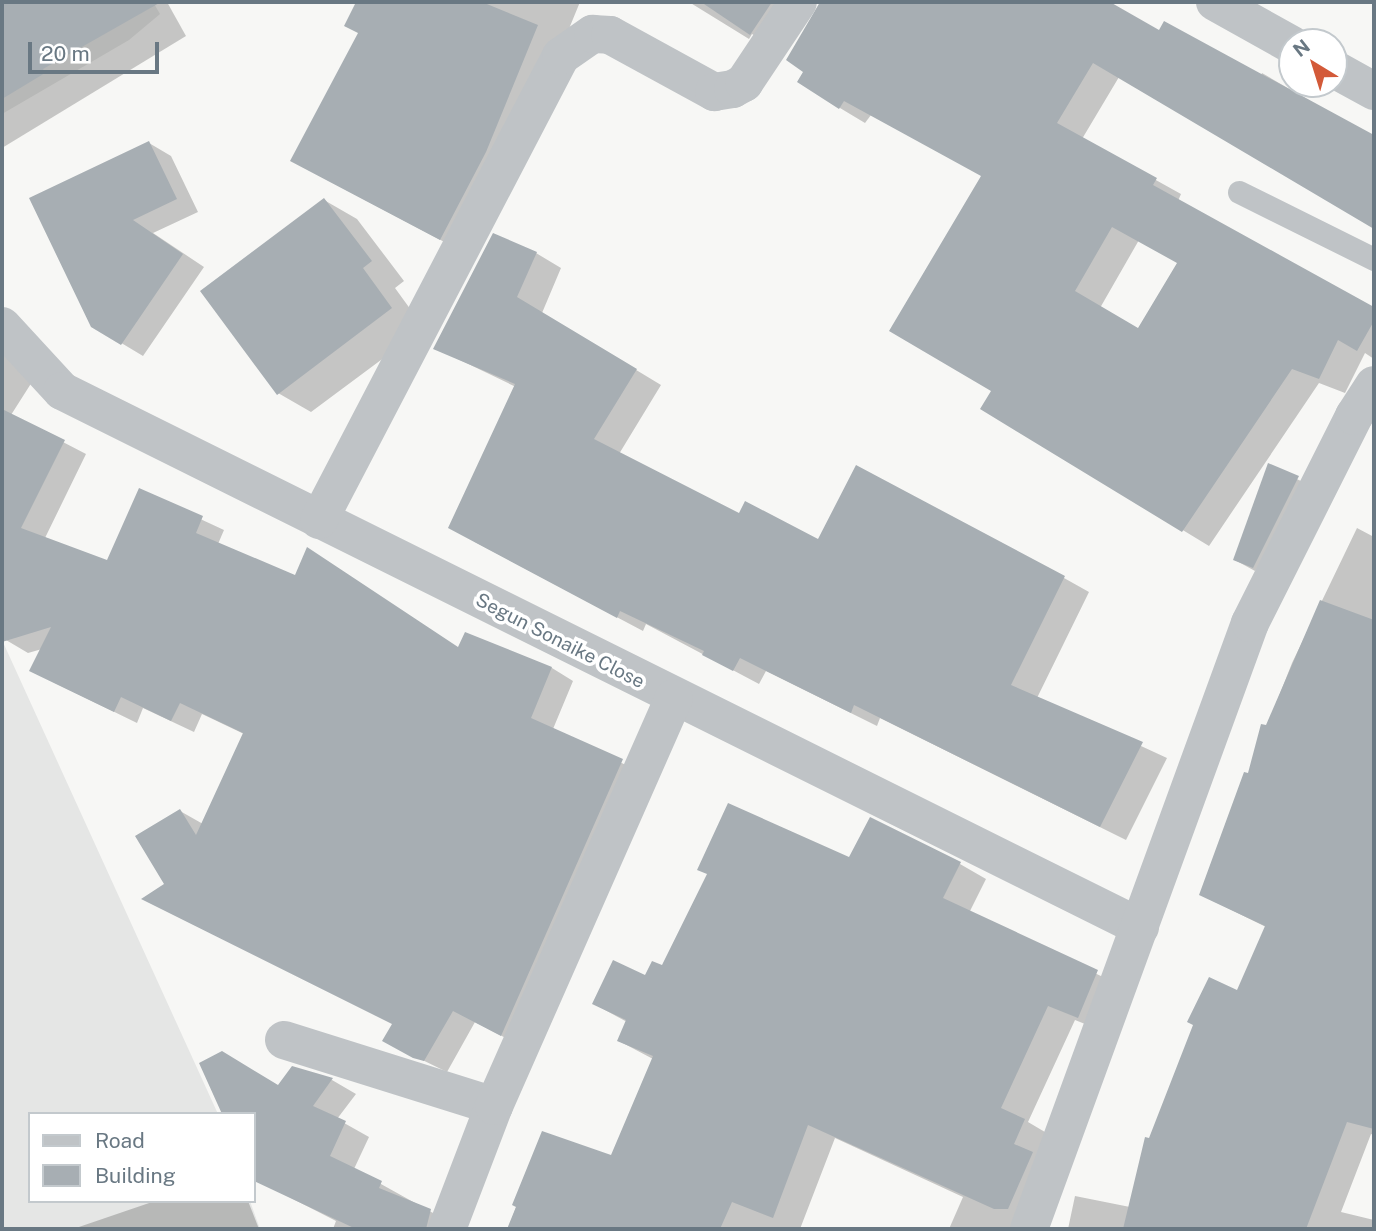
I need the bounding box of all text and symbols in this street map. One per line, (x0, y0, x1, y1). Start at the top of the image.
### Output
scale bar (32, 28, 163, 72)
north arrow (1278, 28, 1348, 98)
text: N (1289, 35, 1314, 61)
text: 20 m (41, 41, 90, 66)
street label: Segun Sonaike Close (472, 589, 648, 693)
legend (28, 1112, 256, 1203)
text: Road (95, 1128, 145, 1153)
text: Building (95, 1163, 176, 1188)

